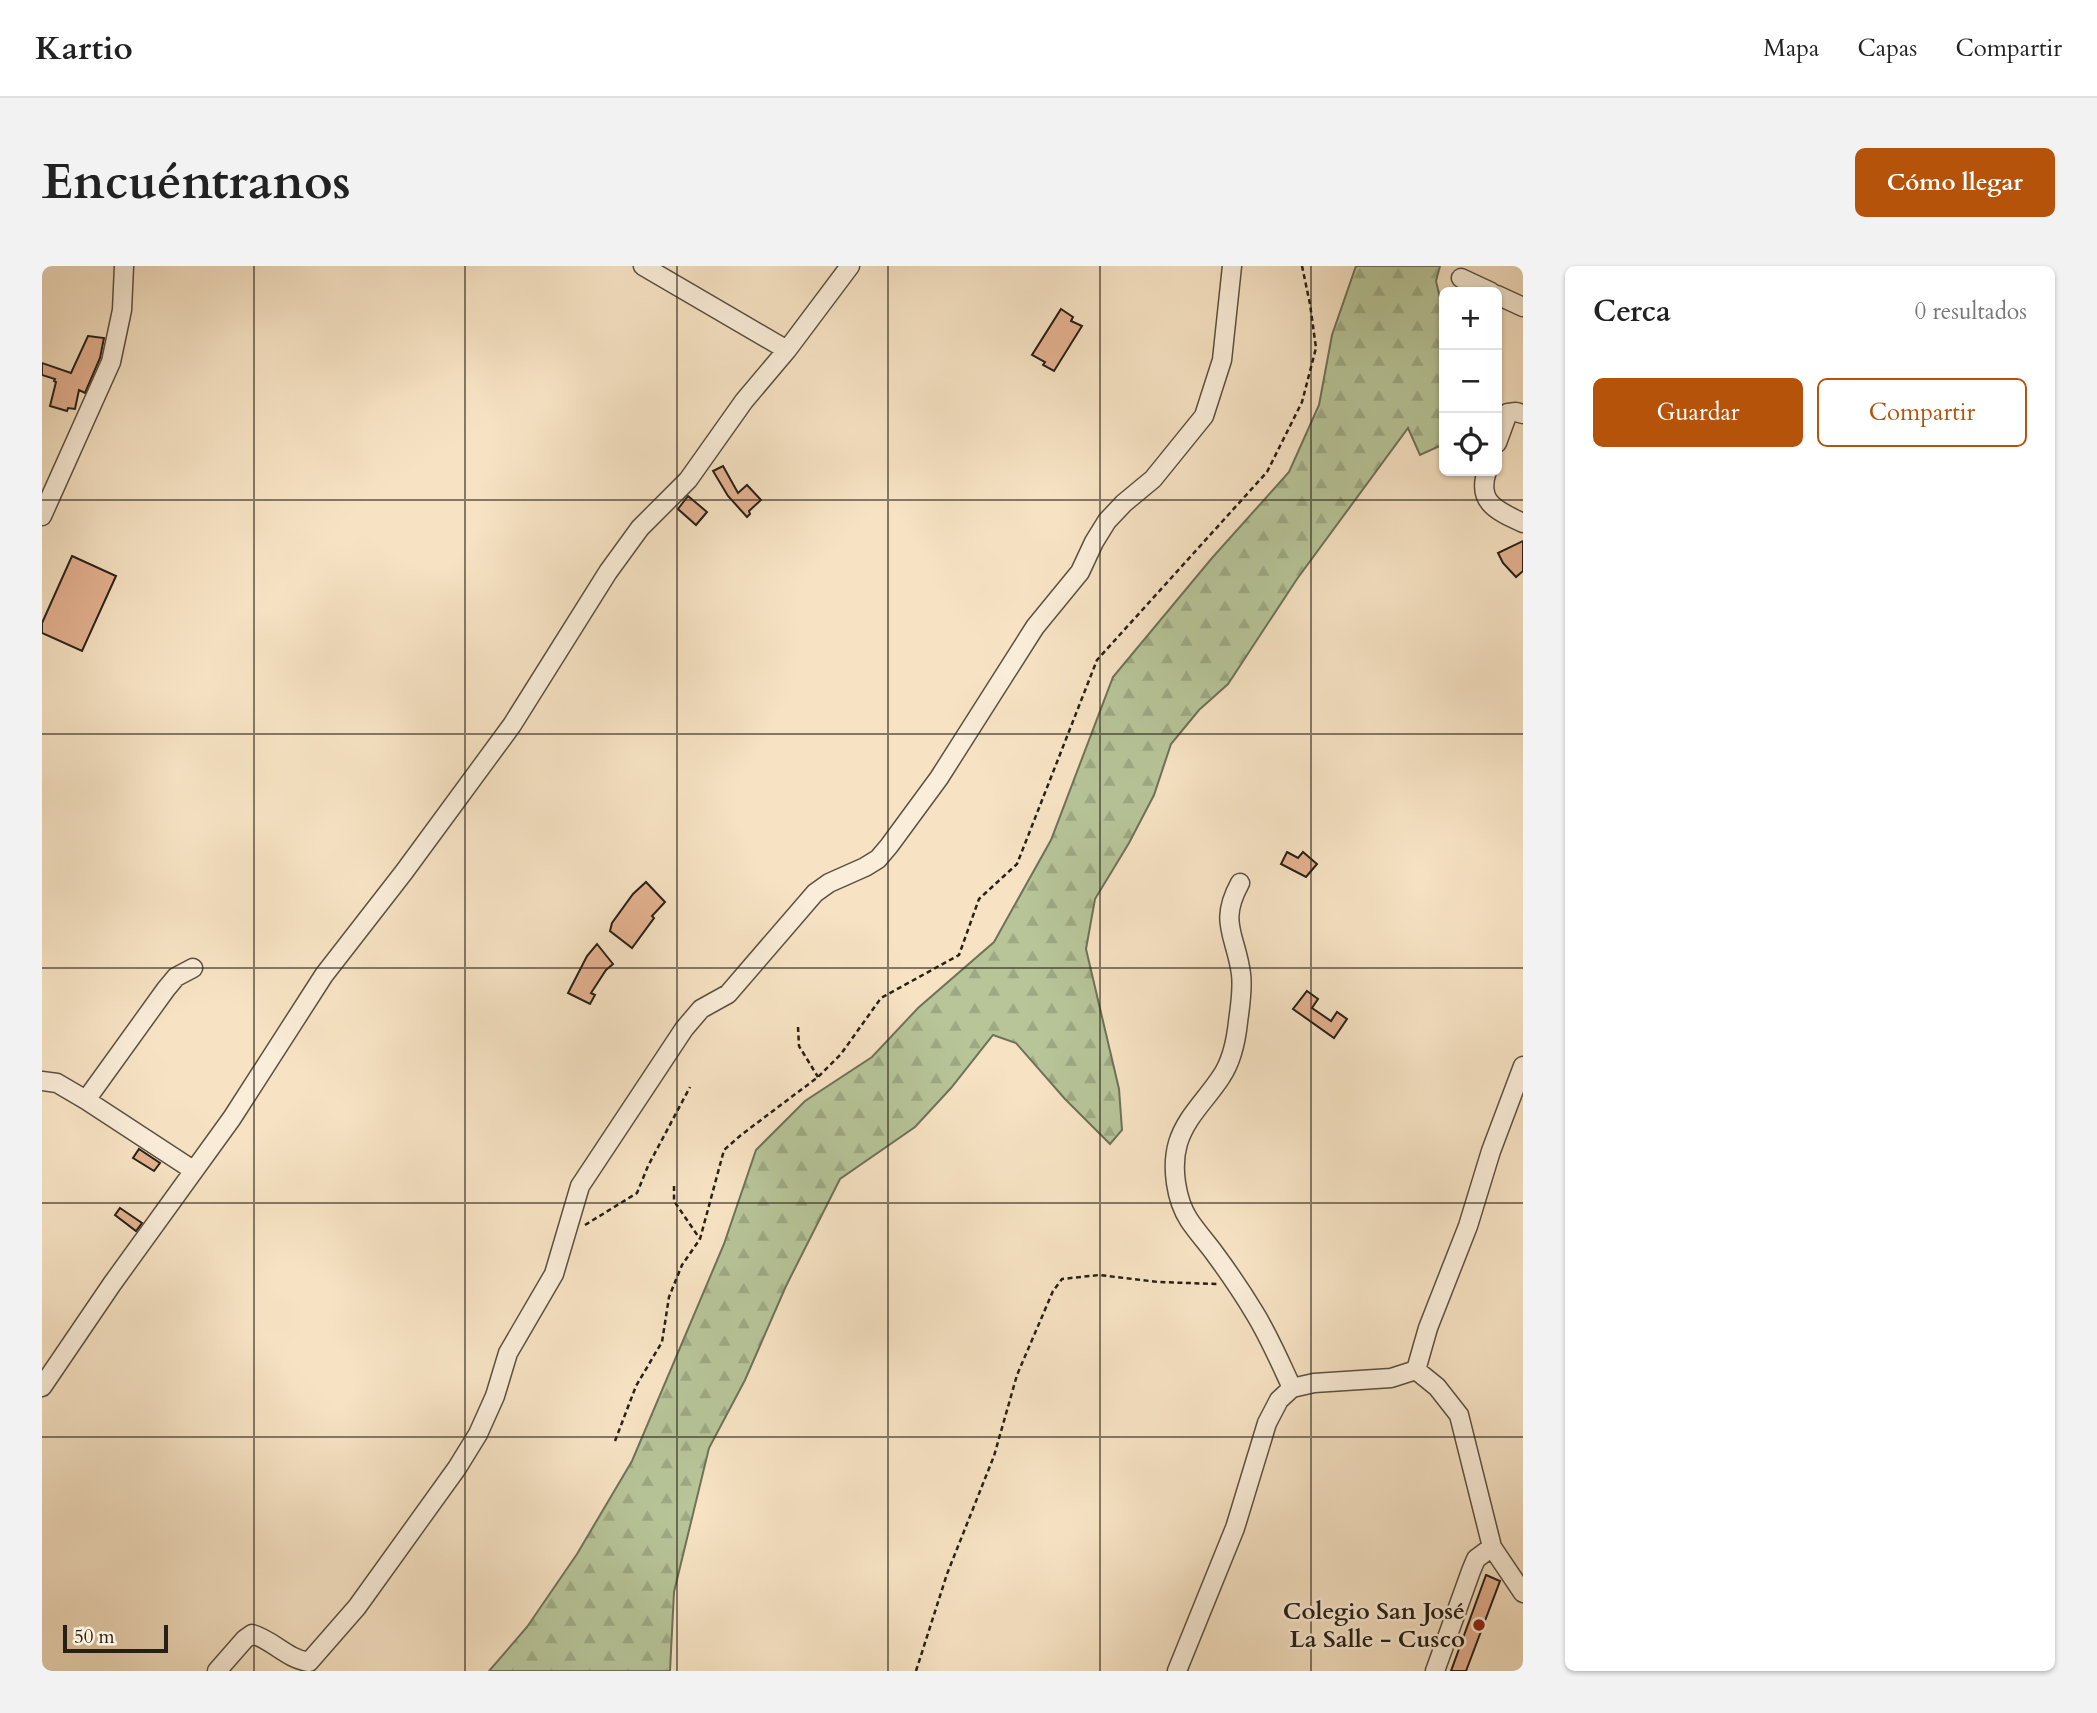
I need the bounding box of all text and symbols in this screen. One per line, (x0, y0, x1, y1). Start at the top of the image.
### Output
text: Kartio (35, 26, 133, 71)
text: Mapa (1763, 32, 1819, 65)
text: Capas (1857, 32, 1917, 65)
text: Compartir (1955, 32, 2062, 65)
button: Cómo llegar (1855, 148, 2055, 217)
text: Encuéntranos (42, 149, 351, 216)
map controls (1439, 287, 1502, 476)
button: + (1439, 287, 1502, 350)
text: Cerca (1593, 291, 1671, 332)
text: 0 resultados (1914, 296, 2027, 327)
button: − (1439, 350, 1502, 413)
button: Guardar (1593, 378, 1803, 447)
button: Compartir (1817, 378, 2027, 447)
button: locate (1439, 413, 1502, 476)
place label: Colegio San José La Salle - Cusco (1283, 1595, 1465, 1656)
marker: Colegio San José La Salle - Cusco (1471, 1617, 1487, 1633)
scale bar (63, 1622, 168, 1654)
text: 50 m (74, 1624, 115, 1650)

